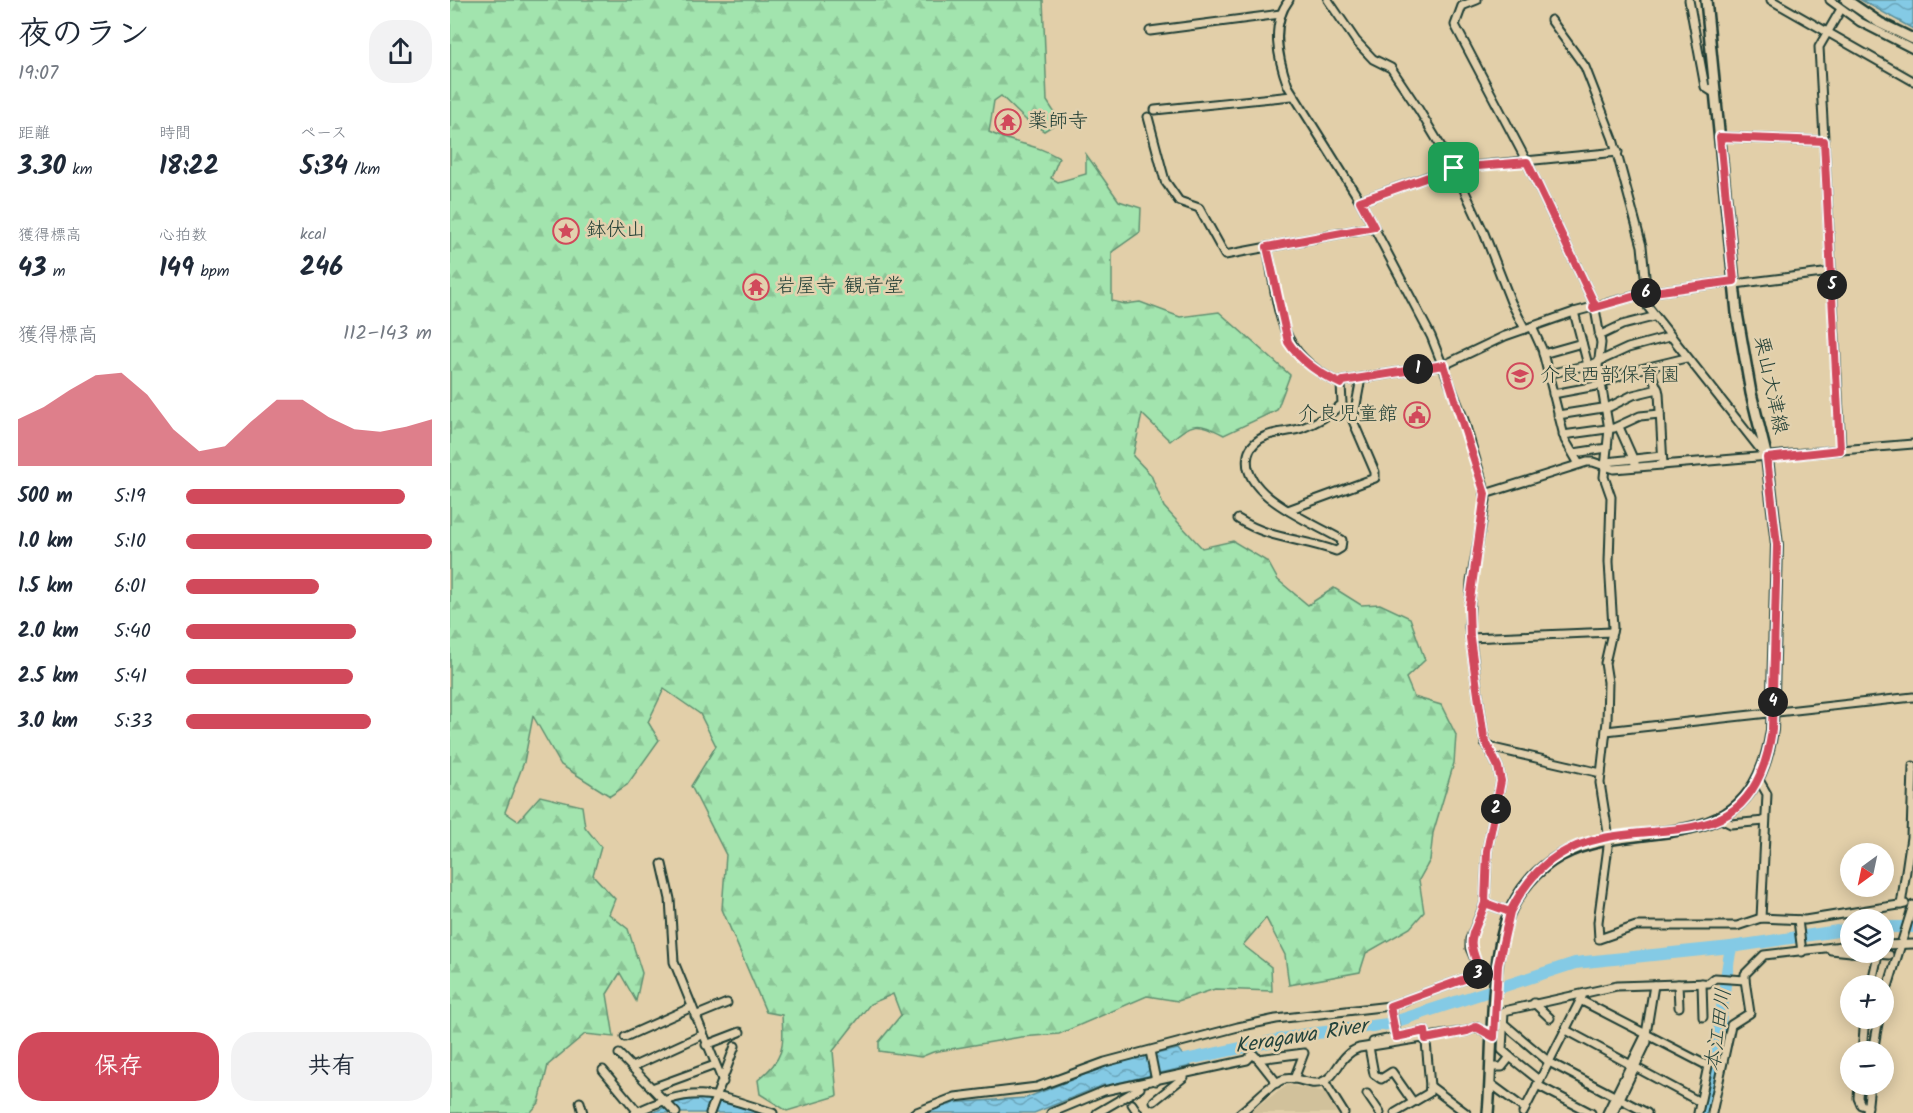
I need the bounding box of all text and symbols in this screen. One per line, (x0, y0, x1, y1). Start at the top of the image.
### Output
text: 夜のラン (18, 9, 150, 62)
button: share (369, 20, 432, 83)
text: 19:07 (18, 58, 58, 90)
place label: 薬師寺 (1028, 106, 1088, 138)
temple icon: 薬師寺 (993, 107, 1023, 137)
text: 距離 (18, 121, 50, 146)
text: 時間 (159, 121, 191, 146)
text: ペース (300, 121, 347, 146)
pin (1428, 142, 1479, 193)
text: 3.30 (18, 146, 66, 188)
text: 18:22 (159, 146, 219, 188)
text: 5:34 (300, 146, 348, 188)
icon: arrive (1437, 151, 1470, 184)
text: km (66, 157, 93, 182)
text: /km (348, 157, 380, 182)
place label: 鉢伏山 (586, 215, 646, 247)
place icon: 鉢伏山 (551, 216, 581, 246)
text: kcal (300, 222, 326, 247)
text: 獲得標高 (18, 223, 82, 248)
text: 心拍数 (159, 223, 207, 248)
text: 246 (300, 247, 343, 289)
text: 43 (18, 248, 46, 290)
text: 149 (159, 248, 194, 290)
text: m (46, 259, 66, 284)
text: bpm (194, 259, 229, 284)
pin: 5 (1817, 270, 1847, 300)
place label: 岩屋寺 観音堂 (776, 271, 904, 303)
temple icon: 岩屋寺 観音堂 (741, 272, 771, 302)
text: 5 (1828, 272, 1836, 297)
pin: 6 (1631, 278, 1661, 308)
text: 6 (1642, 280, 1650, 305)
text: 112–143 m (343, 318, 432, 350)
text: 獲得標高 (18, 320, 98, 352)
street label: 栗山大津線 (1744, 333, 1796, 437)
pin: 1 (1403, 354, 1433, 384)
text: 1 (1416, 356, 1420, 381)
place label: 介良西部保育園 (1540, 360, 1680, 392)
school or university icon: 介良西部保育園 (1505, 361, 1535, 391)
place label: 介良児童館 (1298, 399, 1398, 431)
public building icon: 介良児童館 (1402, 400, 1432, 430)
text: 500 m (18, 481, 73, 513)
text: 5:19 (114, 481, 146, 513)
text: 1.0 km (18, 526, 73, 558)
text: 5:10 (114, 526, 146, 558)
text: 1.5 km (18, 571, 73, 603)
text: 6:01 (114, 571, 146, 603)
text: 2.0 km (18, 616, 79, 648)
text: 5:40 (114, 616, 151, 648)
text: 2.5 km (18, 661, 78, 693)
text: 5:41 (114, 661, 147, 693)
pin: 4 (1758, 687, 1788, 717)
text: 4 (1769, 689, 1777, 714)
text: 3.0 km (18, 706, 78, 738)
text: 5:33 (114, 706, 153, 738)
pin: 2 (1481, 794, 1511, 824)
text: 2 (1491, 796, 1501, 821)
north arrow (1840, 843, 1894, 897)
map controls (1840, 843, 1894, 1095)
button: layers (1840, 909, 1894, 963)
pin: 3 (1463, 959, 1493, 989)
text: 3 (1474, 961, 1482, 986)
button: + (1840, 975, 1894, 1029)
water label: 本江田川 (1697, 986, 1741, 1074)
water label: Keragawa River (1233, 1010, 1373, 1064)
button: 保存 (18, 1032, 219, 1101)
button: 共有 (231, 1032, 432, 1101)
button: − (1840, 1041, 1894, 1095)

